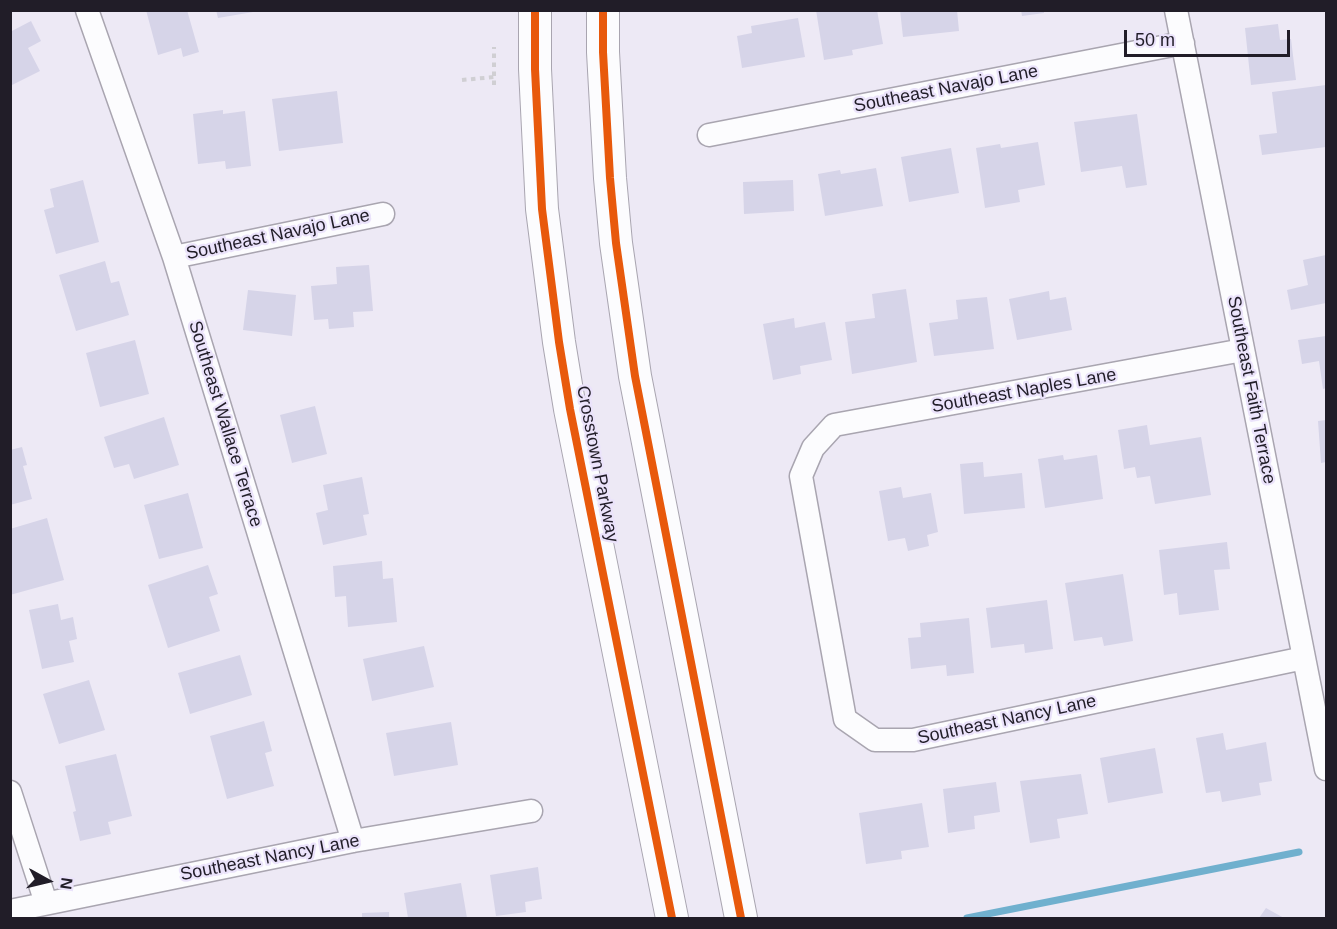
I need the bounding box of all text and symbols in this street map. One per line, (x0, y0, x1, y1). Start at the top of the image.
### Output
scale bar (1127, 18, 1294, 56)
text: 50 m (1135, 30, 1175, 50)
street label: Southeast Navajo Lane (852, 61, 1040, 117)
street label: Southeast Navajo Lane (184, 205, 372, 265)
street label: Southeast Faith Terrace (1222, 294, 1280, 486)
street label: Southeast Wallace Terrace (183, 318, 267, 530)
street label: Southeast Naples Lane (930, 364, 1118, 418)
street label: Crosstown Parkway (571, 384, 623, 544)
street label: Southeast Nancy Lane (916, 691, 1098, 749)
street label: Southeast Nancy Lane (179, 830, 361, 886)
north arrow (18, 851, 78, 911)
text: N (57, 877, 76, 890)

